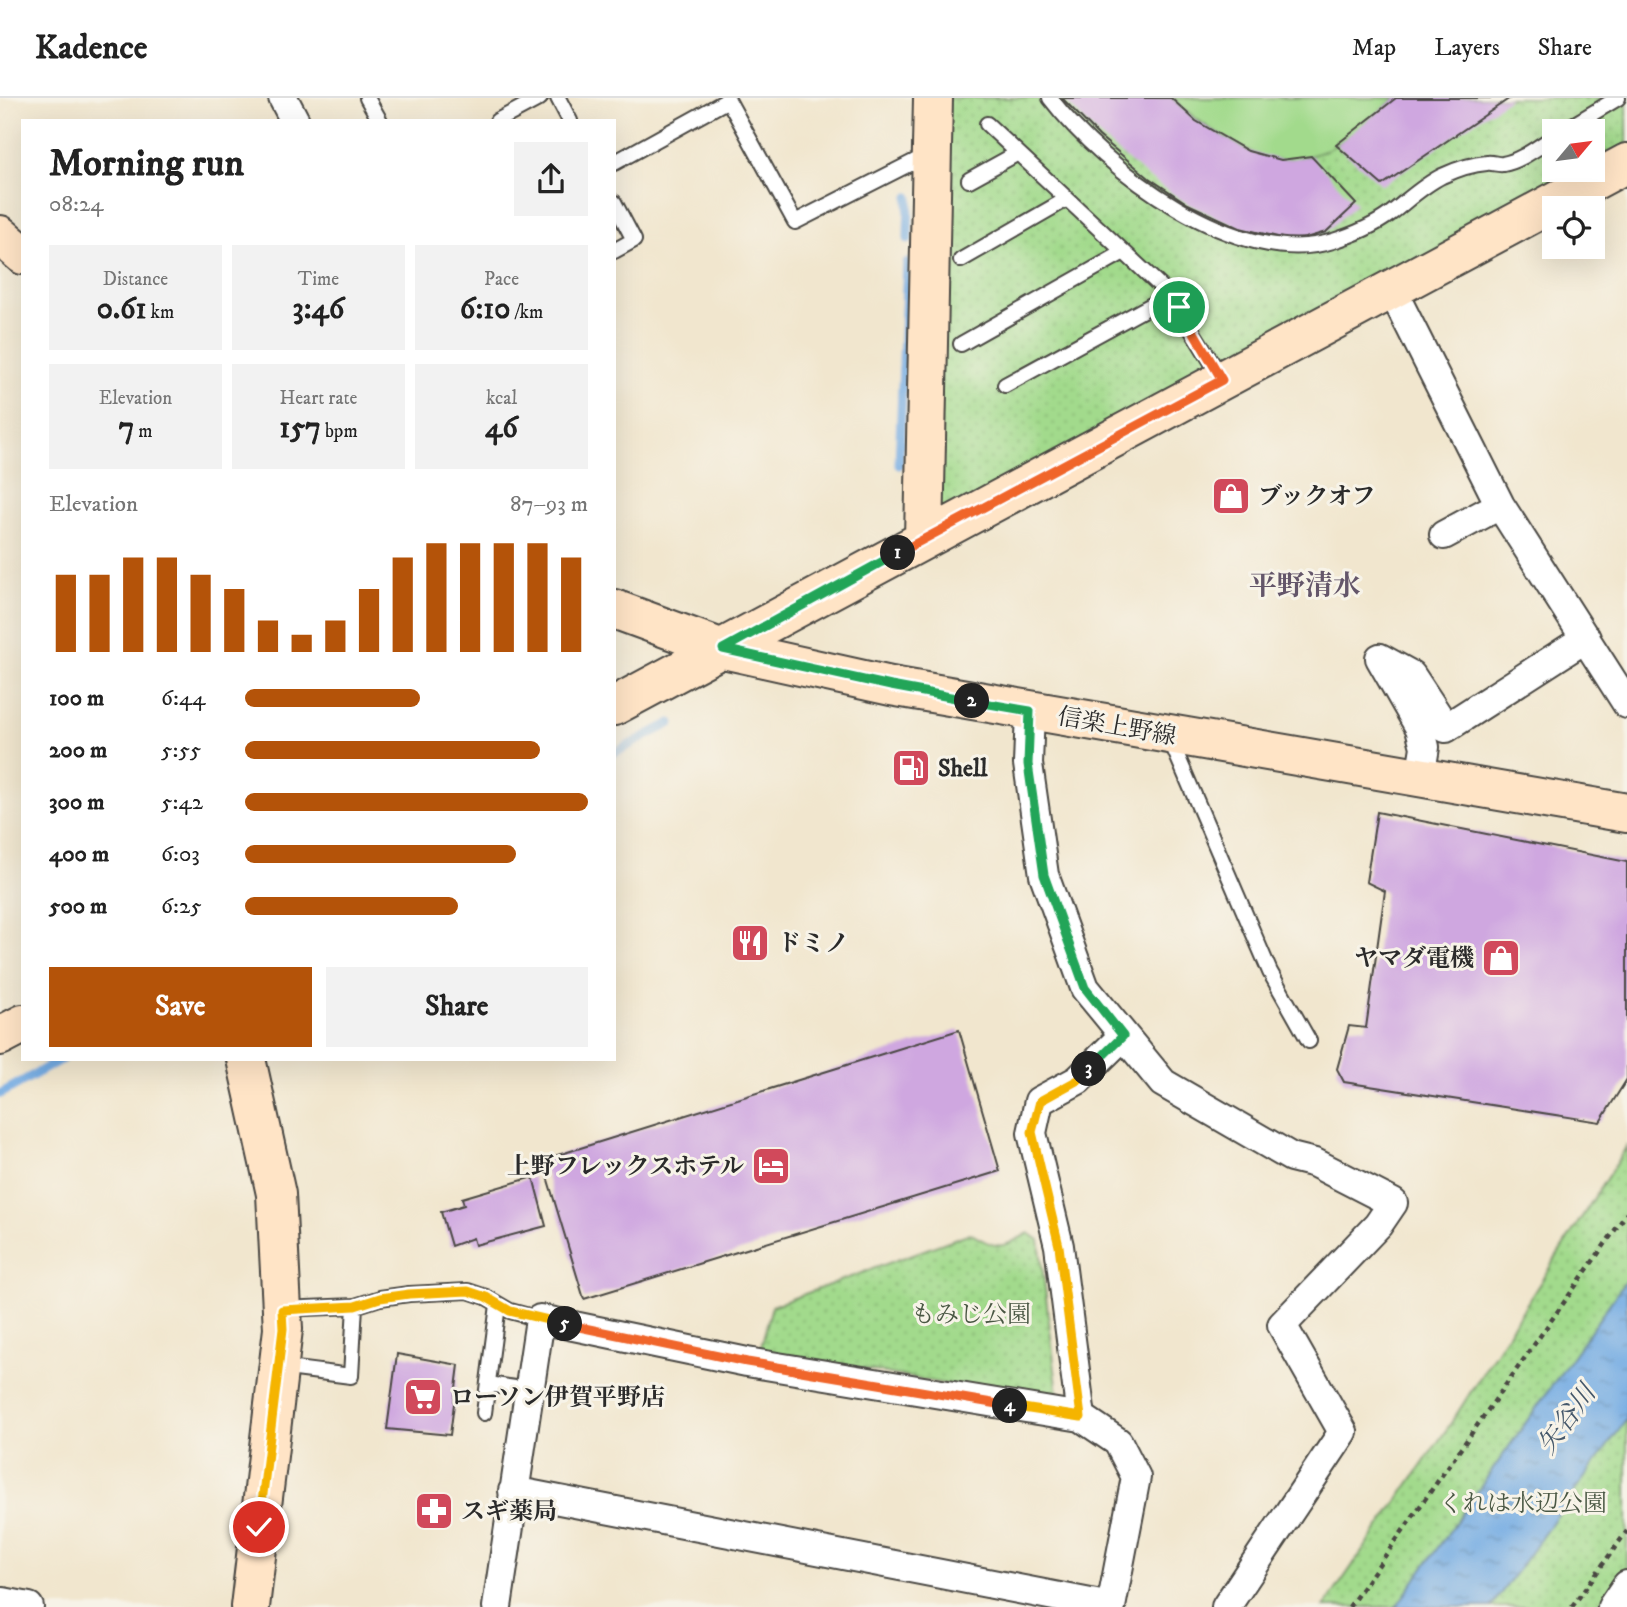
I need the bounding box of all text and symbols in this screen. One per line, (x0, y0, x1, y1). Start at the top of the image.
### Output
text: Kadence (35, 28, 147, 69)
text: Map (1352, 33, 1396, 63)
text: Layers (1434, 33, 1500, 63)
text: Share (1538, 33, 1592, 63)
north arrow (1542, 119, 1605, 182)
map controls (1542, 119, 1605, 259)
text: Morning run (49, 140, 244, 188)
button: share (514, 142, 588, 216)
text: 08:24 (49, 190, 103, 219)
button: locate (1542, 196, 1605, 259)
text: Distance (103, 268, 168, 291)
text: Time (298, 268, 339, 291)
text: Pace (484, 268, 519, 291)
pin (1149, 277, 1209, 337)
icon: arrive (1160, 288, 1198, 326)
text: 0.61 (97, 291, 146, 328)
text: 3:46 (293, 291, 344, 328)
text: 6:10 (460, 291, 510, 328)
text: km (146, 301, 174, 324)
text: /km (510, 301, 543, 324)
text: Elevation (99, 387, 172, 410)
text: Heart rate (280, 387, 357, 410)
text: kcal (486, 387, 517, 410)
text: 7 (118, 410, 134, 447)
text: 157 (279, 410, 321, 447)
text: 46 (485, 410, 518, 447)
text: m (134, 420, 153, 443)
text: bpm (321, 420, 358, 443)
shop icon: ブックオフ (1210, 475, 1252, 517)
place label: ブックオフ (1258, 482, 1376, 512)
text: Elevation (49, 490, 138, 519)
text: 87–93 m (510, 490, 588, 519)
pin: 1 (880, 536, 916, 570)
text: 1 (894, 541, 901, 564)
district label: 平野清水 (1249, 569, 1361, 604)
text: 100 m (49, 684, 104, 713)
text: 6:44 (161, 684, 205, 713)
pin: 2 (954, 684, 990, 718)
text: 2 (967, 689, 976, 712)
street label: 信楽上野線 (1055, 702, 1179, 752)
text: 200 m (49, 736, 107, 765)
text: 5:55 (161, 736, 201, 765)
fuel station icon: Shell (890, 747, 932, 789)
place label: Shell (938, 754, 988, 784)
text: 300 m (49, 788, 105, 817)
text: 5:42 (161, 788, 203, 817)
text: 400 m (49, 840, 109, 869)
text: 6:03 (161, 840, 200, 869)
text: 500 m (49, 892, 107, 921)
text: 6:25 (161, 892, 202, 921)
restaurant icon: ドミノ (729, 922, 771, 964)
place label: ドミノ (777, 929, 849, 959)
shop icon: ヤマダ電機 (1480, 937, 1522, 979)
place label: ヤマダ電機 (1354, 944, 1474, 974)
button: Save (49, 967, 312, 1047)
button: Share (326, 967, 588, 1047)
pin: 3 (1072, 1052, 1106, 1086)
text: 3 (1085, 1057, 1092, 1080)
hotel icon: 上野フレックスホテル (750, 1145, 792, 1187)
place label: 上野フレックスホテル (507, 1152, 744, 1182)
park label: もみじ公園 (911, 1300, 1031, 1330)
pin: 5 (548, 1306, 582, 1342)
text: 5 (560, 1312, 569, 1335)
supermarket icon: ローソン伊賀平野店 (402, 1376, 444, 1418)
water label: 矢谷川 (1531, 1376, 1605, 1461)
place label: ローソン伊賀平野店 (450, 1383, 665, 1413)
pin: 4 (992, 1388, 1028, 1424)
text: 4 (1004, 1394, 1015, 1417)
park label: くれは水辺公園 (1439, 1489, 1607, 1519)
pharmacy icon: スギ薬局 (413, 1490, 455, 1532)
pin (229, 1497, 289, 1557)
place label: スギ薬局 (461, 1497, 557, 1527)
icon: check (240, 1508, 278, 1546)

